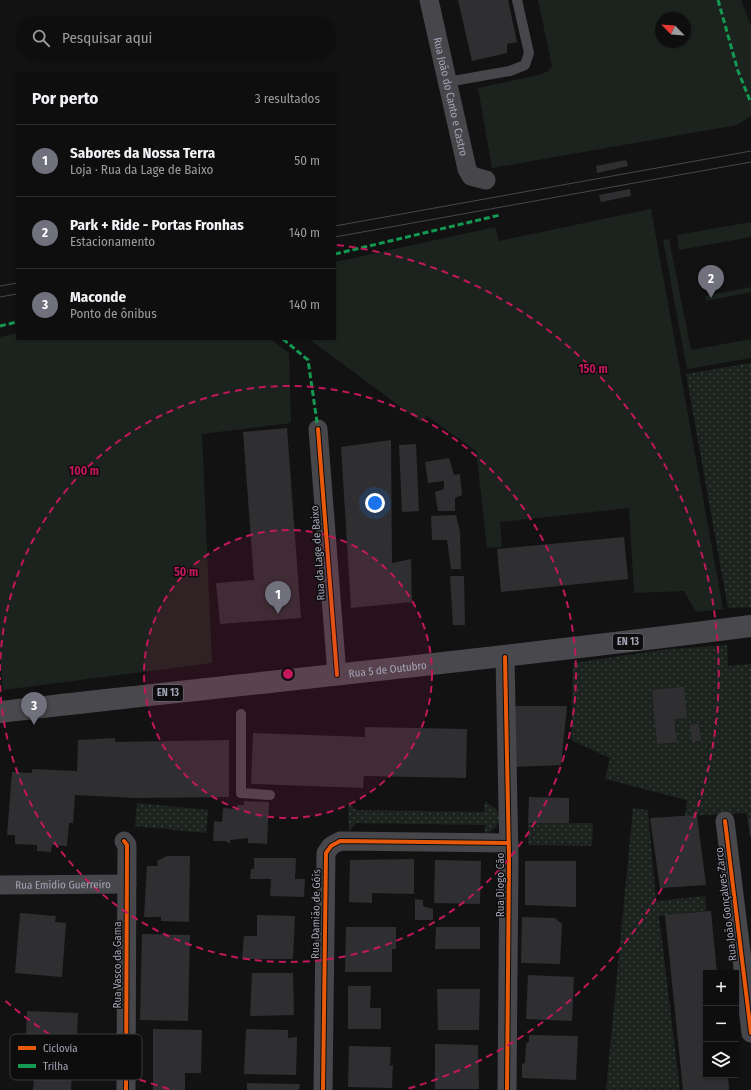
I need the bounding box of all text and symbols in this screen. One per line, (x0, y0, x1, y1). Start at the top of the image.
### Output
north arrow (655, 12, 691, 48)
search box (16, 16, 336, 60)
icon: search (30, 27, 52, 49)
text: Pesquisar aqui (62, 29, 152, 47)
street label: Rua João do Canto e Castro (431, 36, 470, 157)
text: Por perto (32, 88, 98, 109)
text: 3 resultados (255, 91, 320, 106)
text: Sabores da Nossa Terra (70, 144, 215, 162)
text: 1 (42, 153, 48, 168)
text: 50 m (294, 153, 320, 168)
text: Loja · Rua da Lage de Baixo (70, 162, 213, 177)
text: Park + Ride - Portas Fronhas (70, 216, 244, 234)
text: 2 (42, 225, 48, 240)
text: 140 m (289, 225, 320, 240)
text: Estacionamento (70, 234, 155, 249)
pin: 2 (698, 265, 724, 298)
text: Maconde (70, 288, 126, 306)
text: 3 (42, 297, 48, 312)
text: 140 m (289, 297, 320, 312)
text: Ponto de ônibus (70, 306, 157, 321)
text: 150 m (578, 362, 608, 376)
text: 100 m (69, 464, 99, 478)
your location (365, 493, 385, 513)
street label: Rua da Lage de Baixo (308, 505, 328, 601)
text: 50 m (174, 565, 198, 579)
pin: 1 (265, 581, 291, 614)
road number: EN 13 (613, 634, 643, 650)
street label: Rua 5 de Outubro (348, 658, 428, 680)
centre of rings (281, 667, 295, 681)
road number: EN 13 (153, 685, 183, 701)
pin: 3 (21, 692, 47, 725)
street label: Rua João Gonçalves Zarco (713, 846, 739, 962)
street label: Rua Diogo Cão (494, 852, 507, 917)
street label: Rua Damião de Góis (309, 869, 323, 959)
street label: Rua Emídio Guerreiro (15, 878, 111, 891)
street label: Rua Vasco da Gama (111, 921, 124, 1009)
map controls (703, 970, 739, 1078)
button: + (703, 970, 739, 1006)
button: − (703, 1006, 739, 1042)
legend (10, 1034, 142, 1080)
text: Ciclovia (43, 1042, 78, 1055)
button: layers (703, 1042, 739, 1078)
text: Trilha (43, 1060, 68, 1073)

